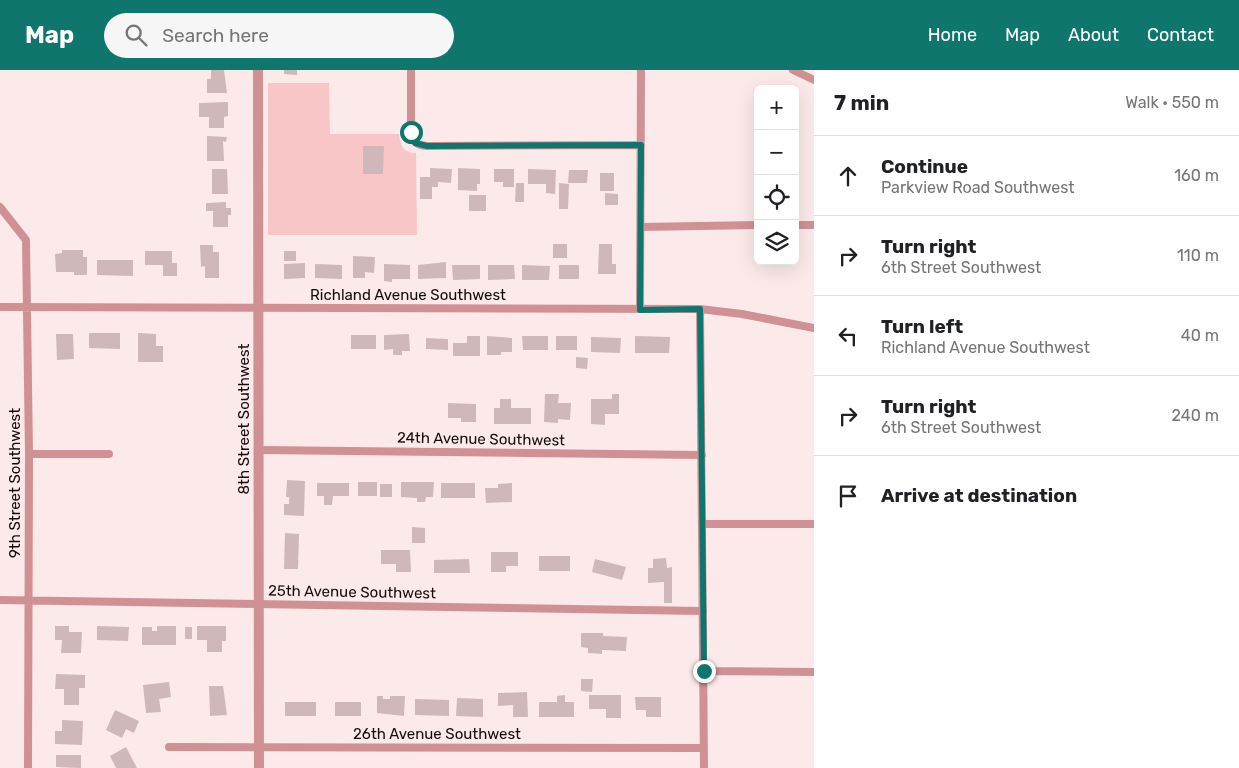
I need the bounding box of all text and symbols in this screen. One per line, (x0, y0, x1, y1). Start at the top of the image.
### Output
search box (104, 13, 454, 58)
text: Map (25, 21, 74, 49)
icon: search (122, 21, 150, 49)
text: Search here (162, 24, 269, 47)
text: Home (928, 24, 977, 46)
text: Map (1005, 24, 1040, 46)
text: About (1068, 24, 1119, 46)
text: Contact (1147, 24, 1214, 46)
map controls (754, 85, 799, 265)
button: + (754, 85, 799, 130)
text: 7 min (834, 90, 889, 115)
text: Walk · 550 m (1125, 93, 1219, 112)
route start (400, 121, 423, 144)
button: − (754, 130, 799, 175)
text: Continue (881, 155, 968, 178)
icon: ahead (834, 162, 862, 190)
text: 160 m (1174, 166, 1219, 185)
button: locate (754, 175, 799, 220)
text: Parkview Road Southwest (881, 178, 1075, 197)
button: layers (754, 220, 799, 265)
text: Turn right (881, 235, 976, 258)
icon: right (834, 242, 862, 270)
text: 110 m (1177, 246, 1219, 265)
text: 6th Street Southwest (881, 258, 1041, 277)
street label: Richland Avenue Southwest (310, 286, 506, 304)
text: Turn left (881, 315, 963, 338)
icon: left (834, 322, 862, 350)
text: 40 m (1181, 326, 1219, 345)
text: Richland Avenue Southwest (881, 338, 1090, 357)
street label: 8th Street Southwest (235, 343, 253, 494)
text: Turn right (881, 395, 976, 418)
icon: right (834, 402, 862, 430)
text: 240 m (1172, 406, 1219, 425)
street label: 9th Street Southwest (6, 408, 24, 558)
text: 6th Street Southwest (881, 418, 1041, 437)
street label: 24th Avenue Southwest (397, 429, 565, 449)
icon: arrive (834, 482, 862, 510)
text: Arrive at destination (881, 484, 1077, 507)
street label: 25th Avenue Southwest (268, 582, 436, 602)
route end (693, 660, 716, 683)
street label: 26th Avenue Southwest (353, 725, 521, 743)

